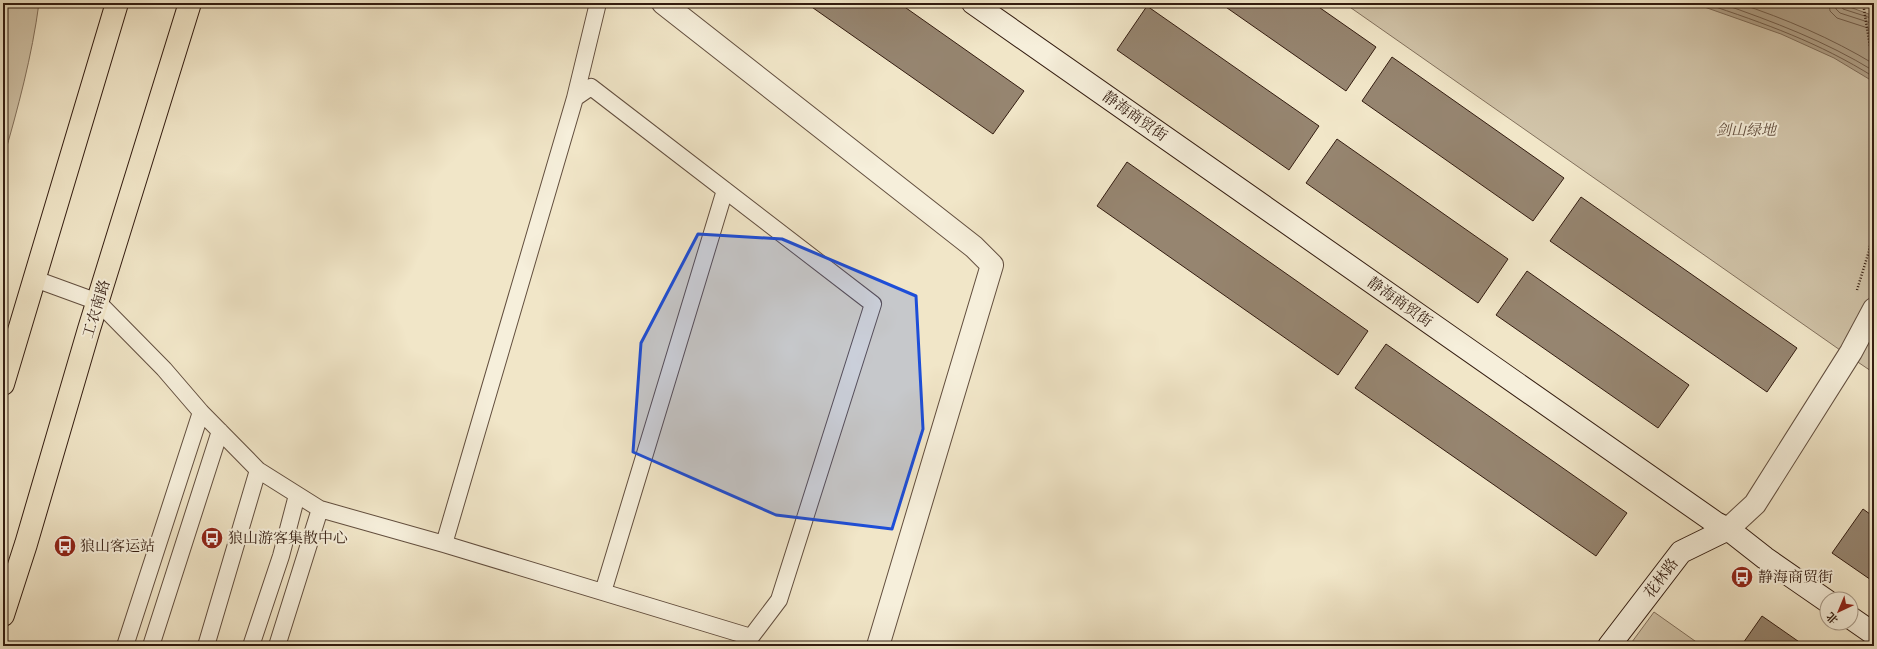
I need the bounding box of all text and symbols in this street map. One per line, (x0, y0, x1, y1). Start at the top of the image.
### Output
street label: 静海商贸街 (1099, 87, 1171, 146)
park label: 剑山绿地 (1716, 121, 1778, 140)
street label: 静海商贸街 (1364, 273, 1436, 332)
street label: 工农南路 (79, 278, 114, 341)
bus stop icon: 狼山游客集散中心 (199, 525, 225, 551)
place label: 狼山游客集散中心 (228, 529, 348, 548)
bus stop icon: 狼山客运站 (52, 533, 78, 559)
place label: 狼山客运站 (80, 537, 155, 556)
street label: 花林路 (1640, 555, 1683, 602)
bus stop icon: 静海商贸街 (1729, 564, 1755, 590)
place label: 静海商贸街 (1758, 568, 1833, 587)
north arrow (1819, 591, 1859, 631)
text: 北 (1824, 609, 1842, 626)

